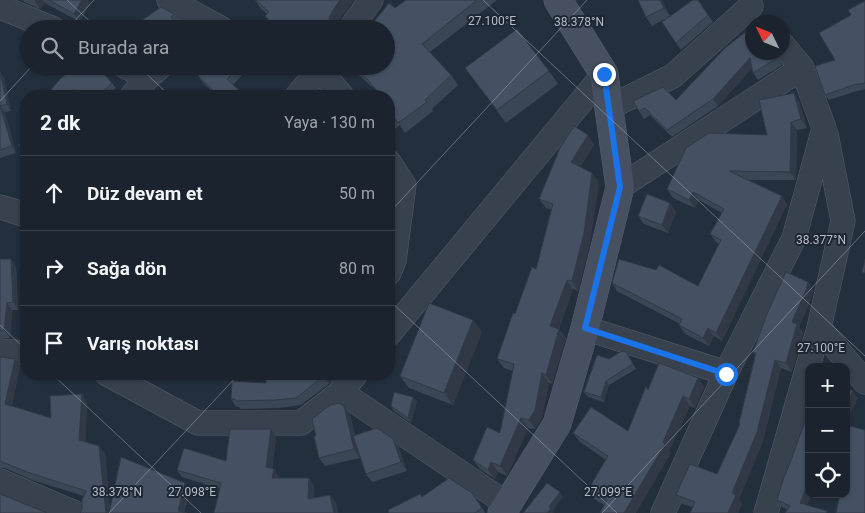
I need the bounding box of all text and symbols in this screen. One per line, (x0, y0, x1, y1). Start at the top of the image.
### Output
text: 27.100°E (468, 14, 516, 28)
text: 38.378°N (554, 15, 604, 29)
north arrow (745, 15, 790, 60)
search box (20, 20, 395, 75)
icon: search (38, 34, 66, 62)
text: Burada ara (78, 36, 169, 59)
route end (593, 63, 616, 86)
text: 2 dk (40, 111, 80, 135)
text: Yaya · 130 m (284, 113, 375, 132)
icon: ahead (40, 179, 68, 207)
text: Düz devam et (87, 182, 203, 205)
text: 50 m (339, 184, 375, 203)
text: 38.377°N (796, 233, 846, 247)
icon: right (40, 254, 68, 282)
text: Sağa dön (87, 257, 167, 280)
text: 80 m (339, 259, 375, 278)
icon: arrive (40, 329, 68, 357)
text: Varış noktası (87, 332, 199, 355)
text: 27.100°E (797, 341, 845, 355)
route start (715, 363, 738, 386)
map controls (805, 363, 850, 498)
button: + (805, 363, 850, 408)
button: − (805, 408, 850, 453)
button: locate (805, 453, 850, 498)
text: 38.378°N (92, 485, 142, 499)
text: 27.098°E (168, 485, 216, 499)
text: 27.099°E (584, 485, 632, 499)

